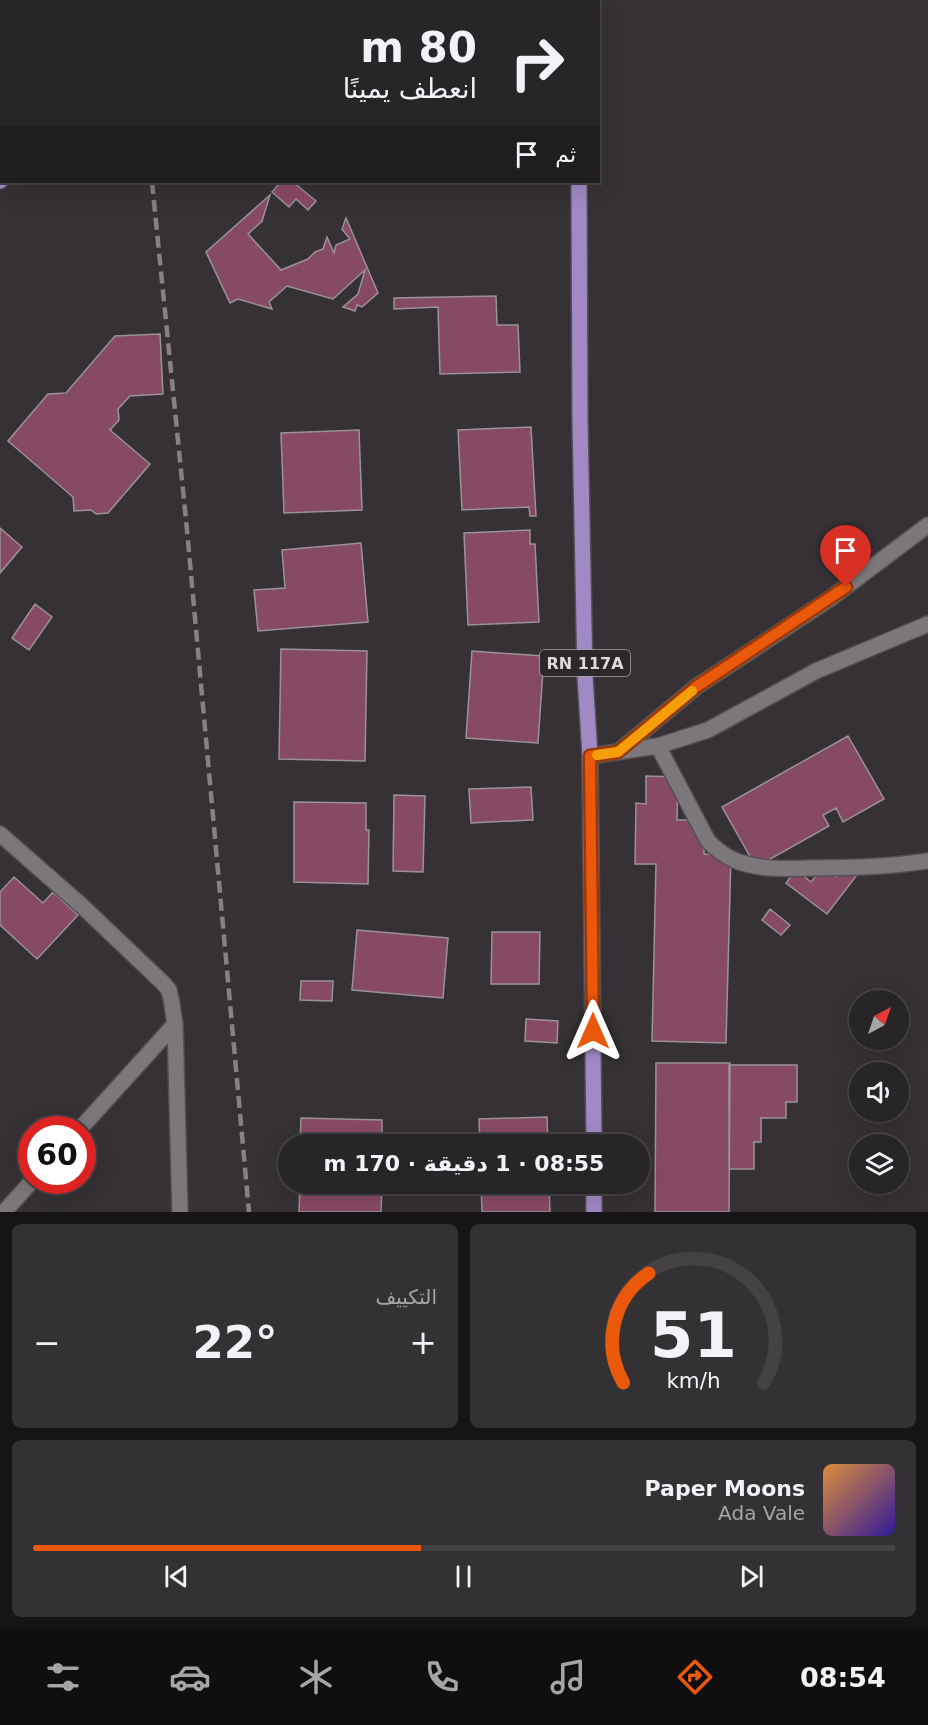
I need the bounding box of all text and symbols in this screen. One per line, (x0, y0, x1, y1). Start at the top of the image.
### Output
text: 80 m (360, 23, 477, 72)
icon: right (498, 24, 576, 102)
text: انعطف يمينًا (343, 73, 477, 104)
icon: arrive (510, 138, 543, 171)
text: ثم (555, 142, 576, 167)
pin (820, 525, 871, 587)
icon: arrive (829, 534, 862, 567)
road number: RN 117A (540, 650, 630, 676)
north arrow (849, 990, 909, 1050)
map controls (849, 990, 909, 1194)
position arrow (561, 999, 625, 1063)
button: sound (849, 1062, 909, 1122)
speed limit sign: 60 (18, 1116, 96, 1194)
button: layers (849, 1134, 909, 1194)
text: 08:55 · 1 دقيقة · 170 m (324, 1151, 604, 1176)
text: التكييف (375, 1285, 437, 1309)
text: 51 (650, 1299, 736, 1372)
text: 22° (192, 1316, 278, 1369)
text: − (33, 1323, 61, 1362)
text: + (409, 1323, 437, 1362)
text: km/h (666, 1368, 720, 1393)
text: Paper Moons (645, 1476, 805, 1501)
text: Ada Vale (718, 1501, 805, 1525)
icon: previous (160, 1560, 193, 1593)
icon: pause (447, 1560, 480, 1593)
icon: next (735, 1560, 768, 1593)
icon: filters (42, 1656, 84, 1698)
icon: car (169, 1656, 211, 1698)
icon: climate (295, 1656, 337, 1698)
icon: phone (421, 1656, 463, 1698)
icon: music (547, 1656, 589, 1698)
icon: directions (674, 1656, 716, 1698)
text: 08:54 (800, 1662, 886, 1693)

